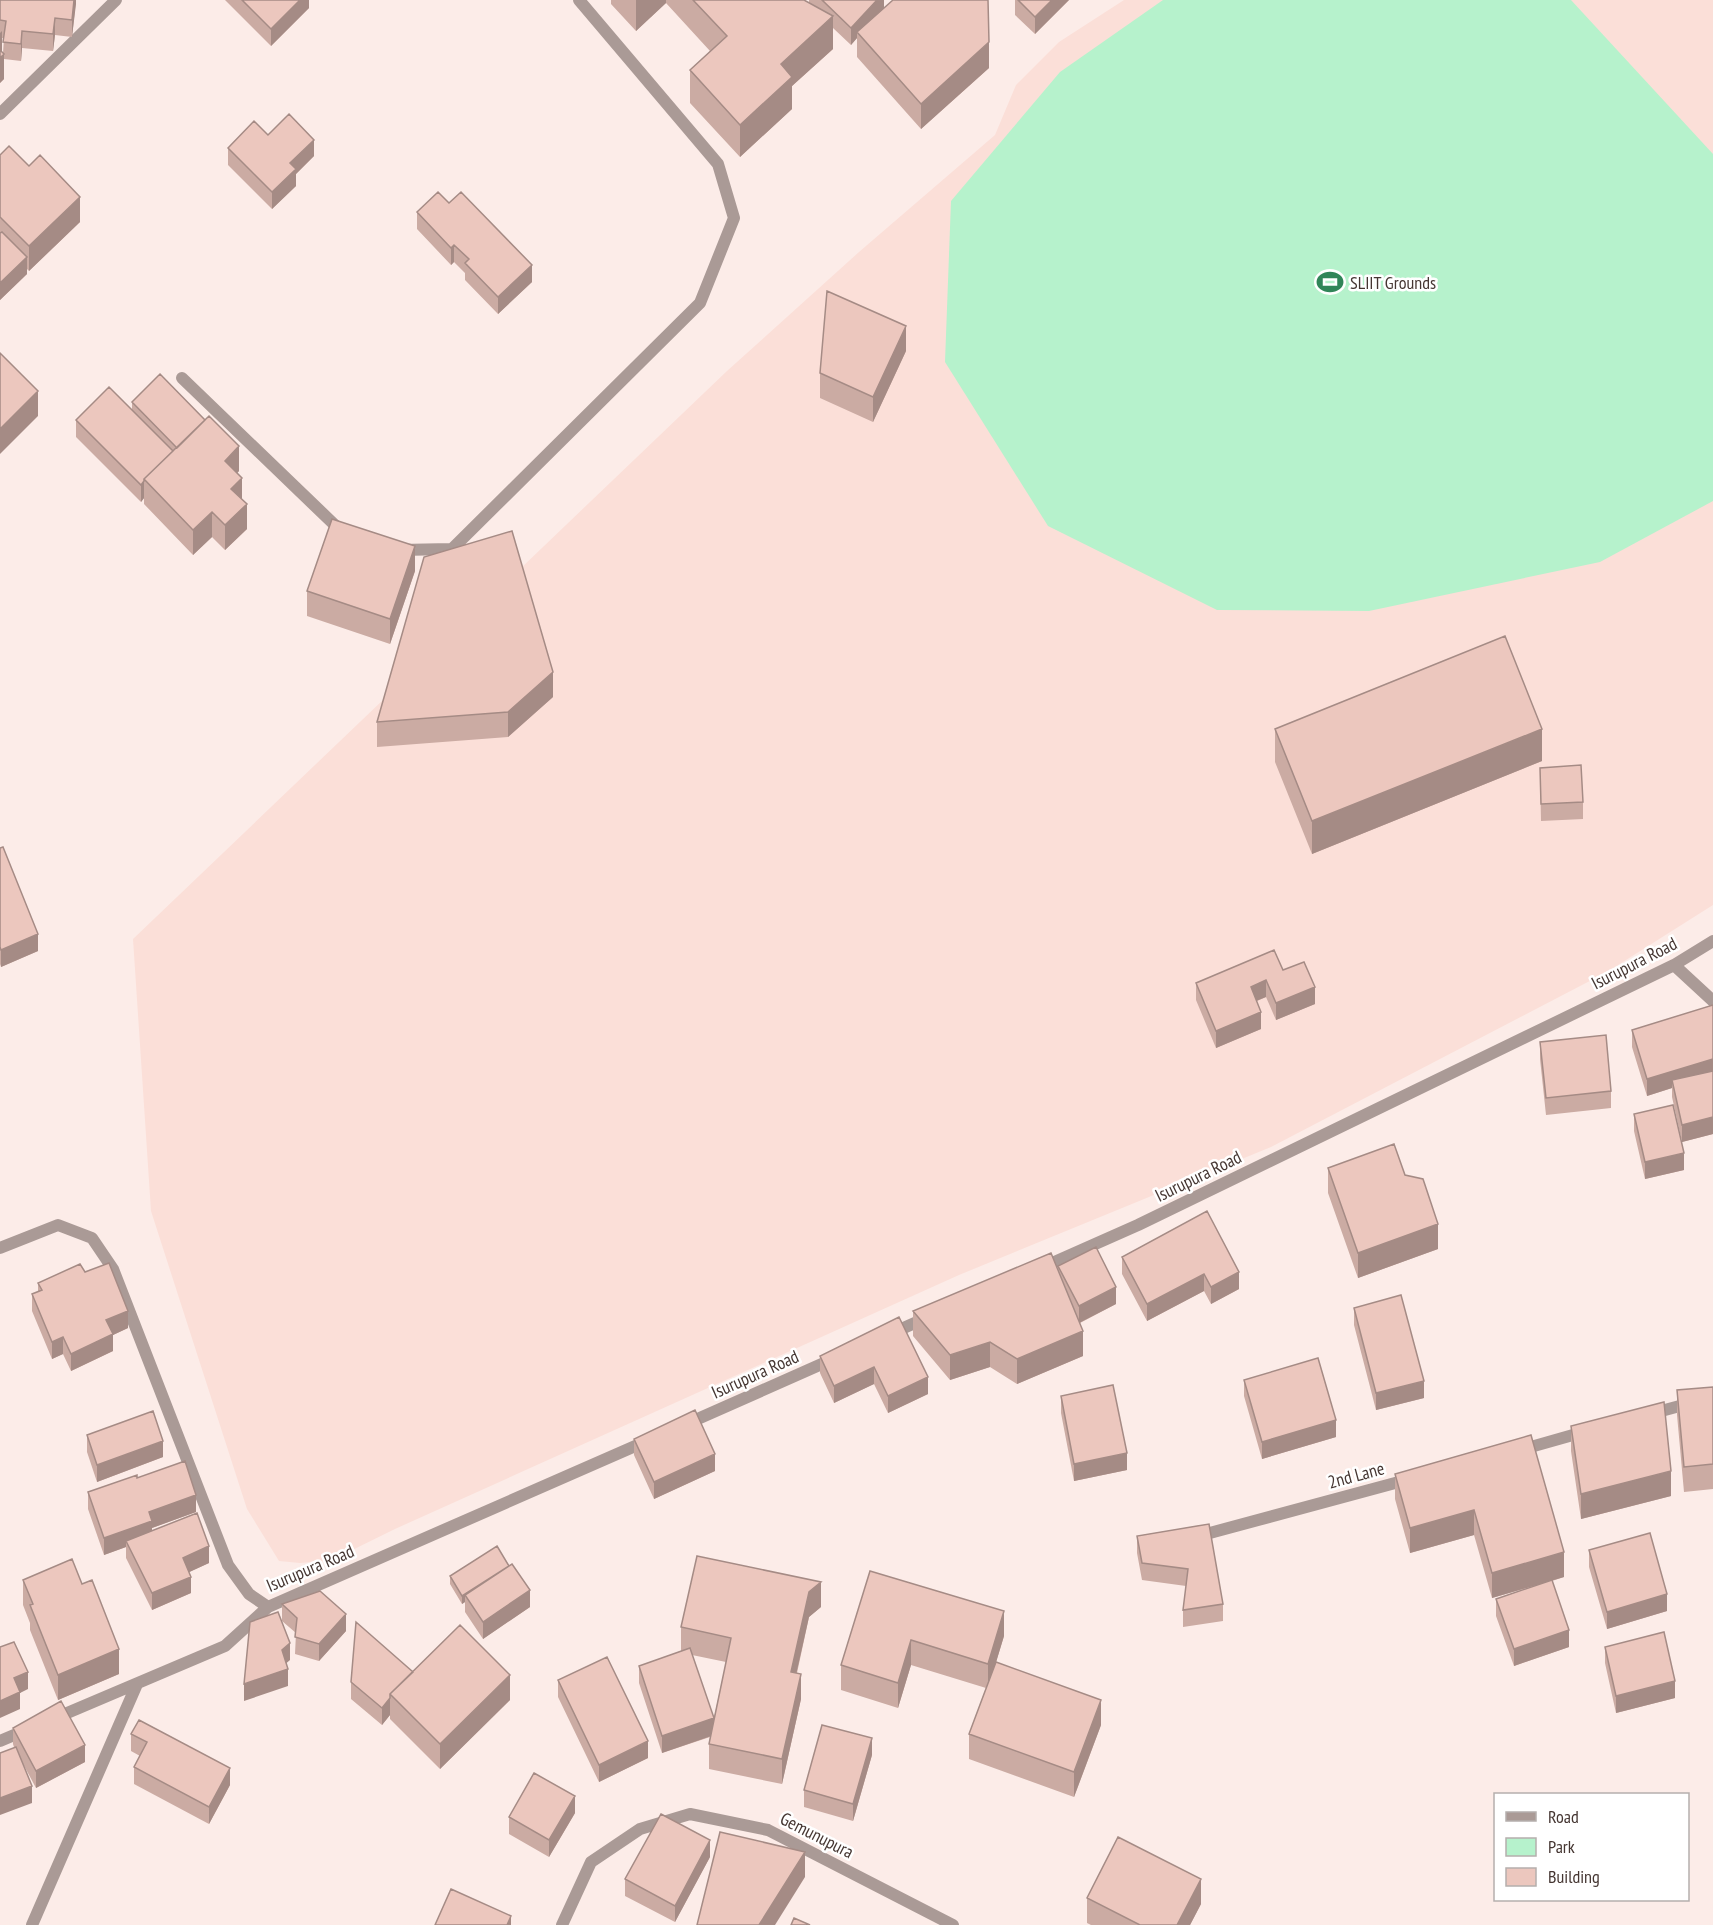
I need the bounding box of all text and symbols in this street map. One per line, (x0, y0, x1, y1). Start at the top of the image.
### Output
sports icon: SLIIT Grounds (1315, 267, 1345, 297)
place label: SLIIT Grounds (1350, 271, 1436, 294)
street label: Isurupura Road (1587, 932, 1681, 994)
street label: Isurupura Road (1151, 1145, 1245, 1207)
street label: Isurupura Road (708, 1345, 802, 1403)
street label: 2nd Lane (1325, 1456, 1387, 1494)
street label: Isurupura Road (263, 1539, 357, 1597)
legend (1494, 1793, 1689, 1901)
text: Road (1548, 1805, 1579, 1828)
street label: Gemunupura (776, 1807, 858, 1863)
text: Park (1548, 1835, 1575, 1858)
text: Building (1548, 1865, 1600, 1888)

